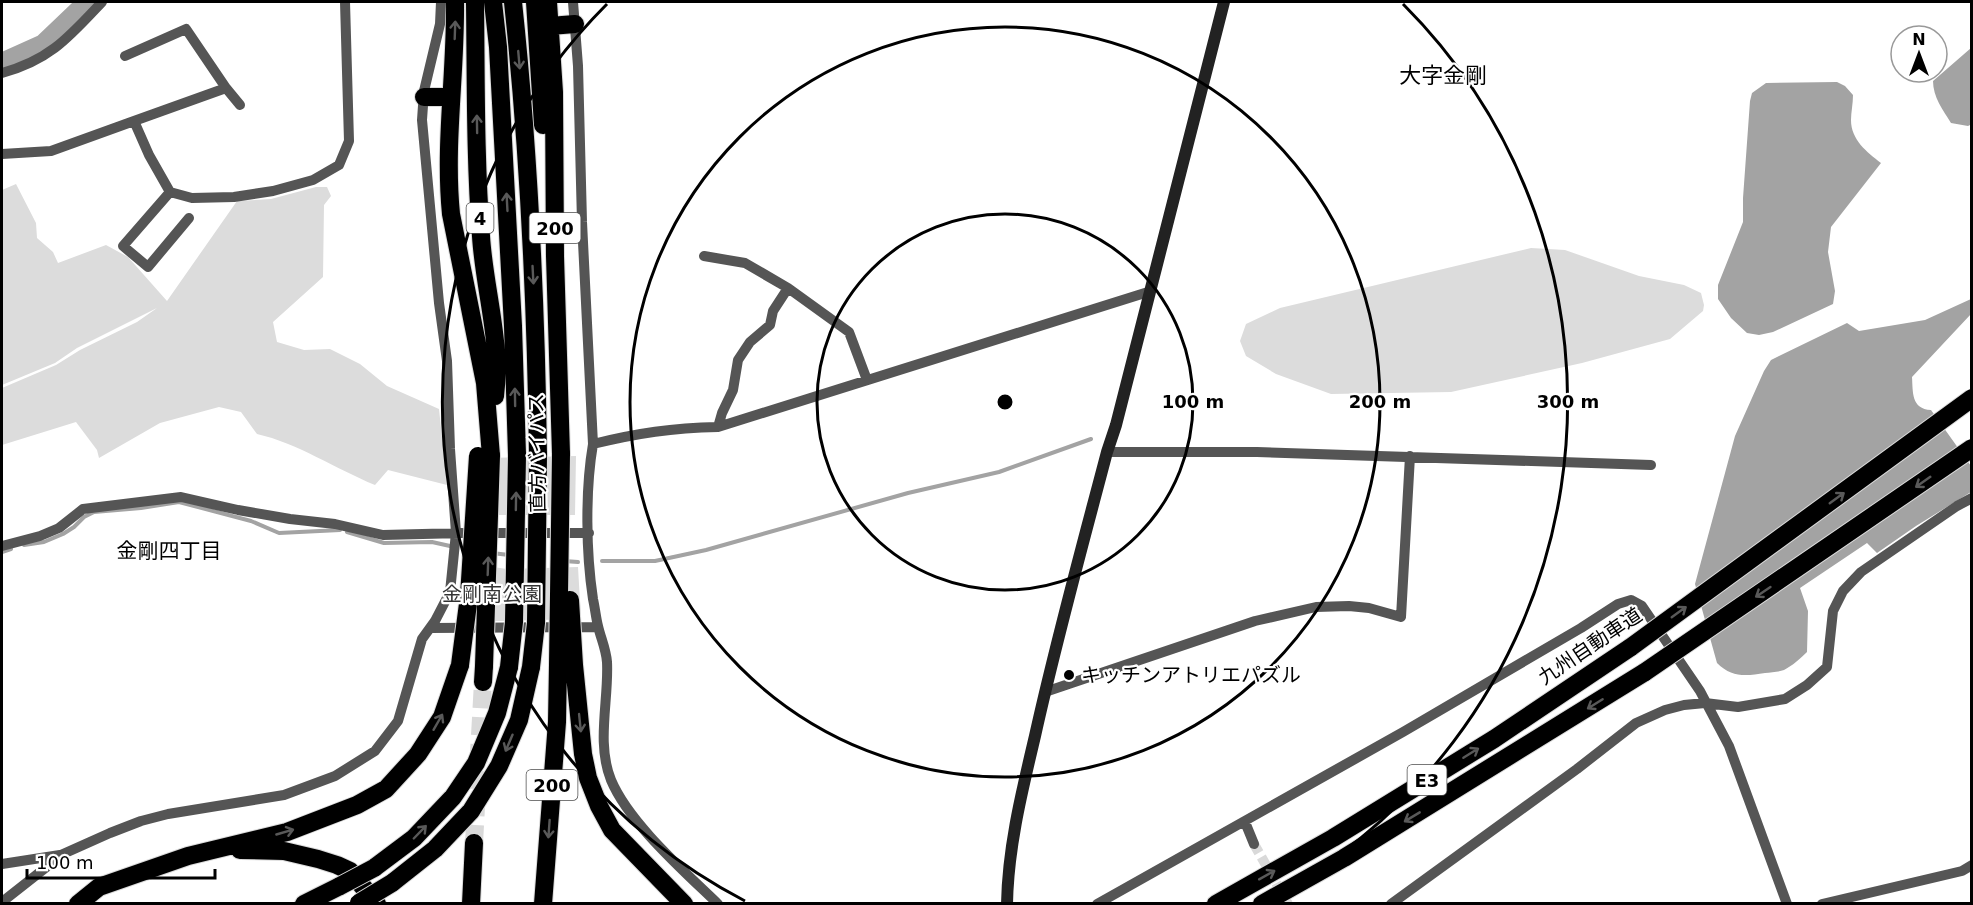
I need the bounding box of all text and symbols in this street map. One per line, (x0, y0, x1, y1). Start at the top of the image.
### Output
one-way arrow (449, 21, 460, 41)
north arrow (1889, 24, 1949, 84)
text: N (1912, 30, 1926, 49)
one-way arrow (514, 49, 525, 69)
district label: 大字金剛 (1399, 63, 1487, 88)
one-way arrow (471, 115, 483, 135)
one-way arrow (501, 192, 512, 212)
road number: 4 (466, 203, 494, 233)
road number: 200 (530, 213, 580, 243)
one-way arrow (528, 265, 539, 285)
one-way arrow (510, 387, 521, 407)
text: 100 m (1162, 391, 1224, 412)
text: 200 m (1349, 391, 1411, 412)
text: 300 m (1537, 391, 1599, 412)
centre of rings (995, 392, 1015, 412)
street label: 直方バイパス (524, 393, 550, 513)
one-way arrow (1916, 476, 1932, 488)
one-way arrow (510, 492, 522, 511)
one-way arrow (1828, 492, 1844, 504)
district label: 金剛四丁目 (117, 539, 222, 563)
one-way arrow (482, 556, 493, 576)
park label: 金剛南公園 (442, 582, 542, 606)
one-way arrow (1755, 586, 1771, 598)
street label: 九州自動車道 (1534, 602, 1646, 690)
one-way arrow (1670, 606, 1686, 618)
place label: キッチンアトリエパズル (1081, 663, 1301, 687)
marker: キッチンアトリエパズル (1062, 668, 1076, 682)
one-way arrow (1587, 697, 1604, 710)
one-way arrow (575, 713, 586, 733)
one-way arrow (432, 714, 444, 731)
one-way arrow (503, 733, 514, 751)
one-way arrow (1462, 747, 1479, 759)
road number: E3 (1408, 765, 1446, 795)
road number: 200 (526, 770, 578, 800)
one-way arrow (1404, 811, 1421, 823)
one-way arrow (543, 818, 554, 838)
one-way arrow (412, 824, 427, 839)
one-way arrow (275, 826, 294, 837)
scale bar (27, 842, 214, 880)
text: 100 m (36, 852, 94, 873)
one-way arrow (1258, 869, 1275, 881)

